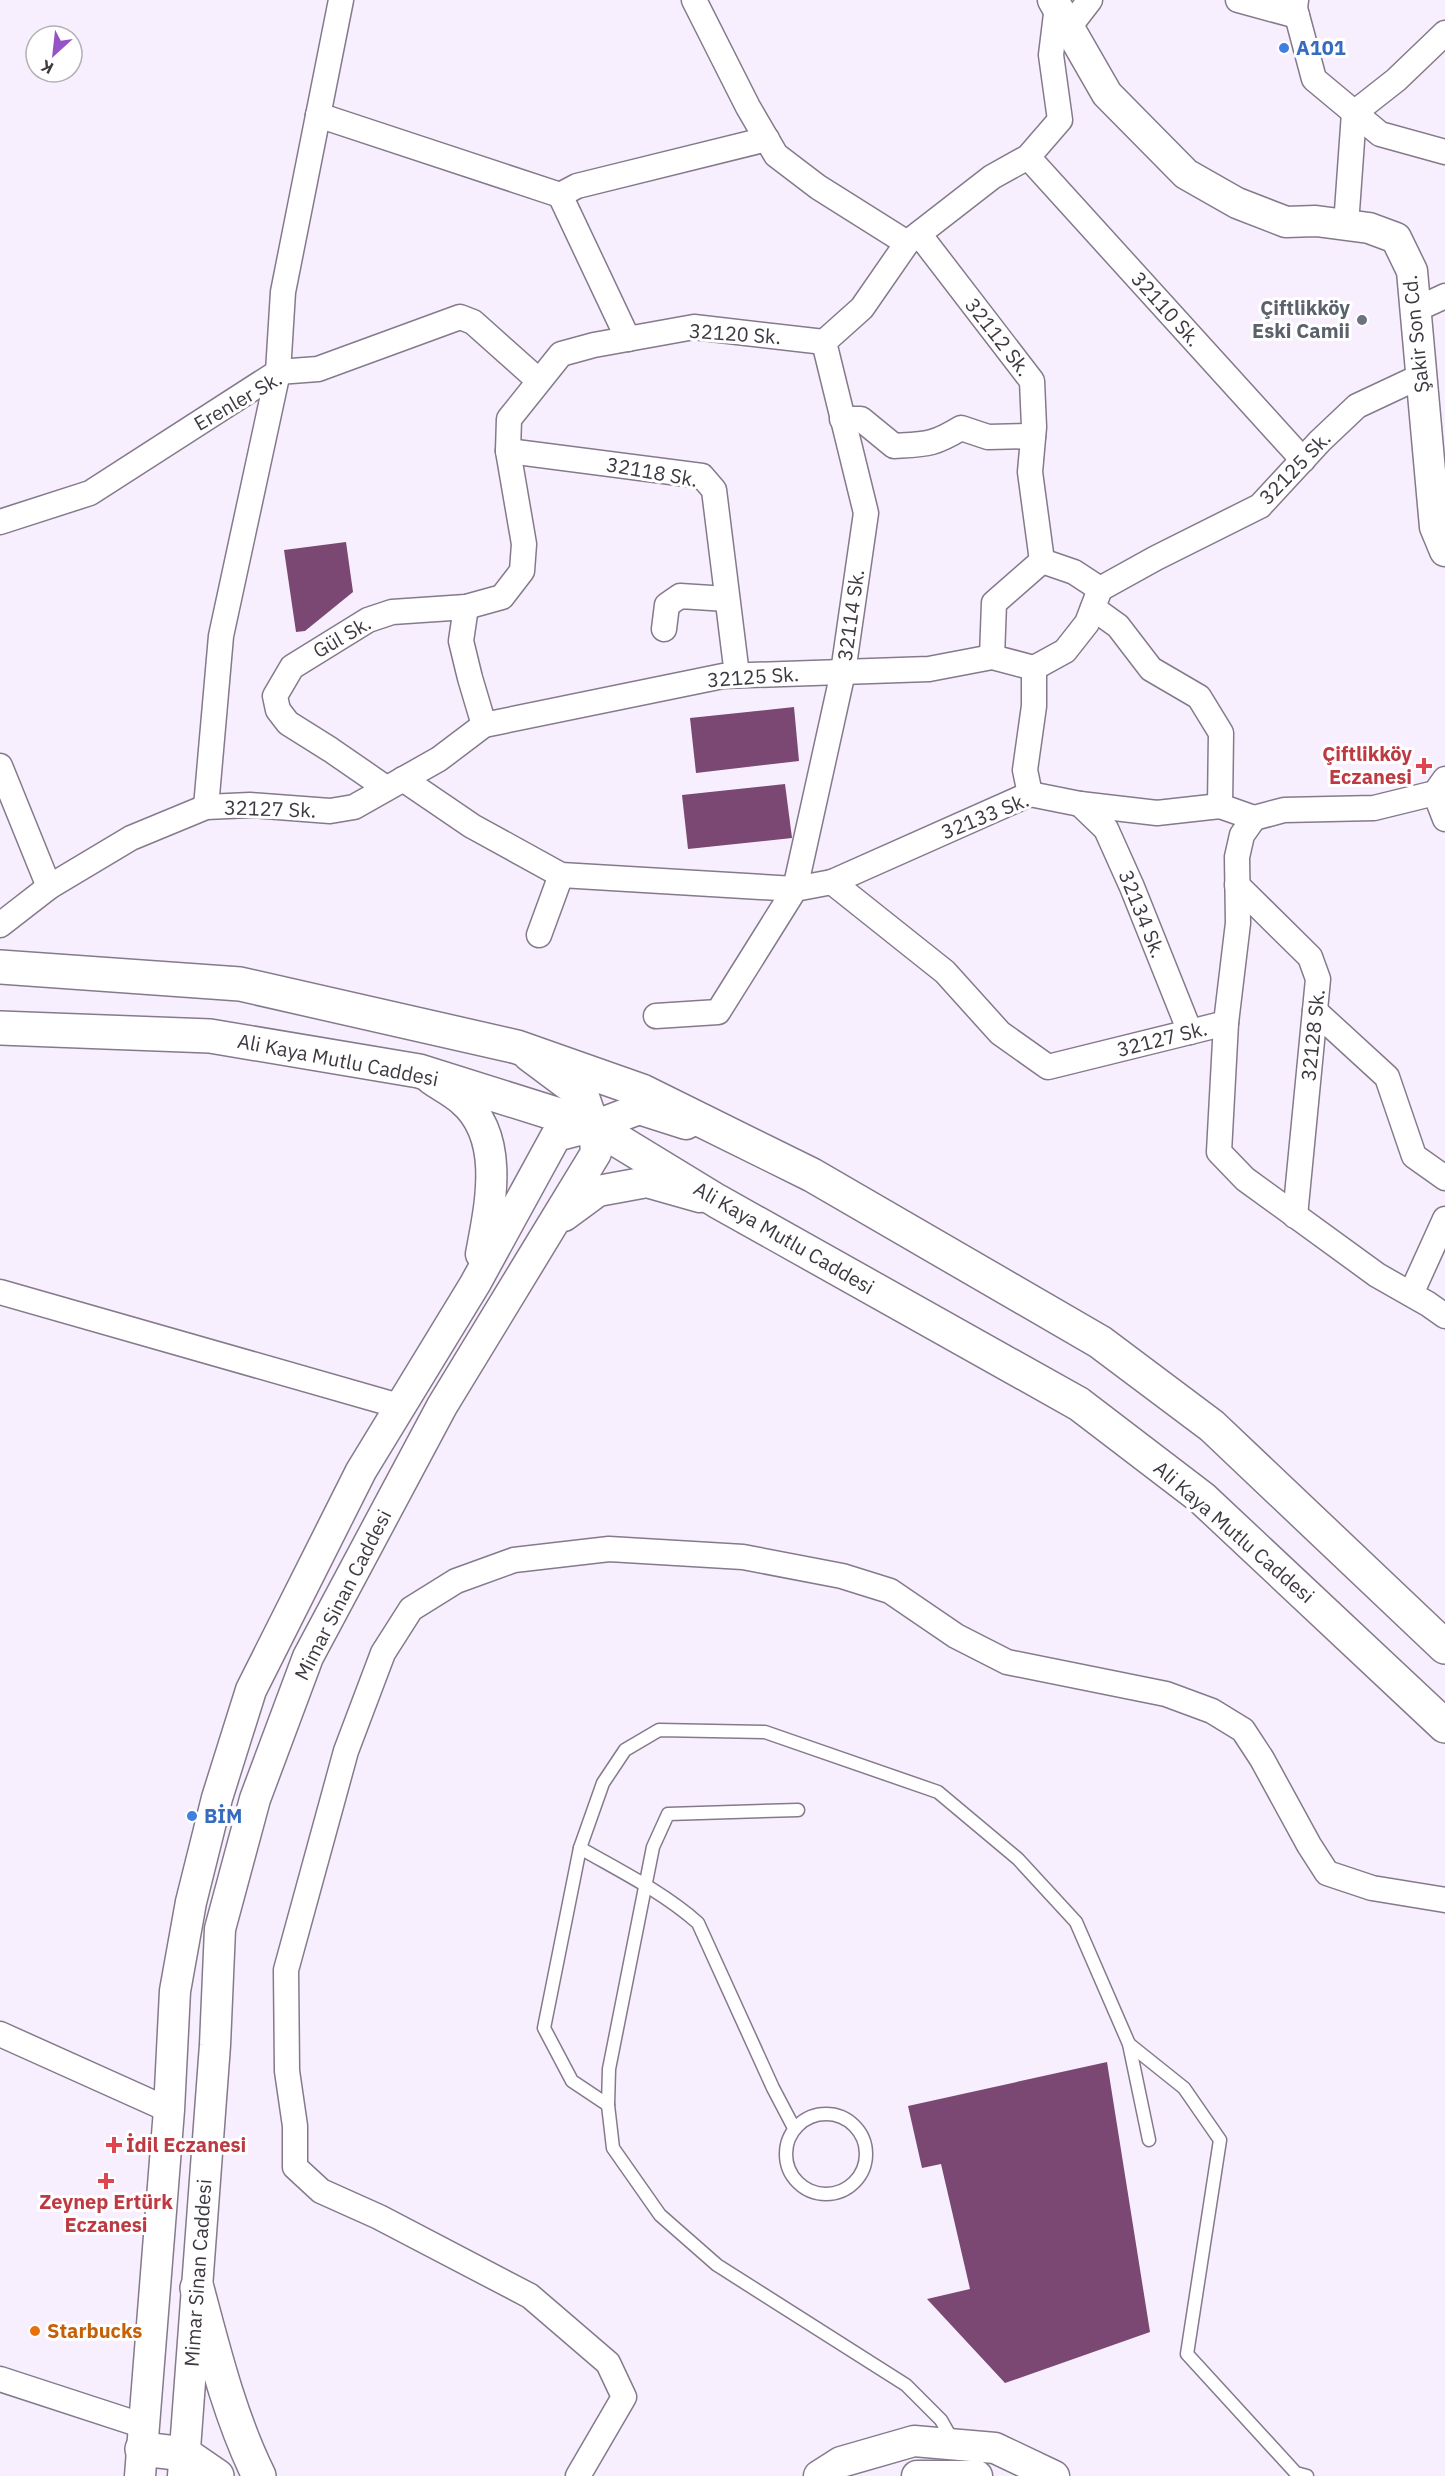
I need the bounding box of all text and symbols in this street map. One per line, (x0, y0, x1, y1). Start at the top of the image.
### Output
north arrow (24, 24, 84, 84)
place label: A101 (1296, 34, 1346, 61)
marker: A101 (1277, 41, 1291, 55)
text: K (38, 56, 57, 79)
street label: 32110 Sk. (1125, 265, 1207, 352)
street label: Şakir Son Cd. (1396, 274, 1435, 394)
street label: 32112 Sk. (959, 292, 1037, 381)
place label: Çiftlikköy Eski Camii (1252, 294, 1350, 344)
marker: Çiftlikköy Eski Camii (1355, 313, 1369, 327)
street label: 32120 Sk. (688, 317, 782, 350)
street label: Erenler Sk. (189, 365, 287, 437)
street label: 32125 Sk. (1253, 425, 1336, 510)
street label: 32118 Sk. (604, 450, 700, 493)
street label: 32114 Sk. (831, 567, 870, 663)
street label: Gül Sk. (308, 609, 376, 664)
street label: 32125 Sk. (706, 660, 800, 693)
place label: Çiftlikköy Eczanesi (1322, 740, 1412, 790)
marker: Çiftlikköy Eczanesi (1417, 759, 1431, 773)
street label: 32133 Sk. (937, 786, 1033, 845)
street label: 32127 Sk. (223, 793, 317, 824)
street label: 32134 Sk. (1113, 866, 1172, 962)
street label: 32128 Sk. (1294, 988, 1331, 1082)
street label: 32127 Sk. (1114, 1014, 1210, 1063)
street label: Ali Kaya Mutlu Caddesi (235, 1027, 441, 1092)
street label: Ali Kaya Mutlu Caddesi (689, 1175, 879, 1300)
street label: Ali Kaya Mutlu Caddesi (1148, 1454, 1320, 1609)
street label: Mimar Sinan Caddesi (288, 1505, 397, 1685)
place label: BİM (204, 1802, 242, 1829)
marker: BİM (185, 1809, 199, 1823)
place label: İdil Eczanesi (126, 2131, 246, 2158)
marker: İdil Eczanesi (107, 2138, 121, 2152)
marker: Zeynep Ertürk Eczanesi (99, 2174, 113, 2188)
street label: Mimar Sinan Caddesi (177, 2178, 218, 2368)
place label: Zeynep Ertürk Eczanesi (39, 2188, 173, 2238)
place label: Starbucks (47, 2317, 142, 2344)
marker: Starbucks (28, 2324, 42, 2338)

